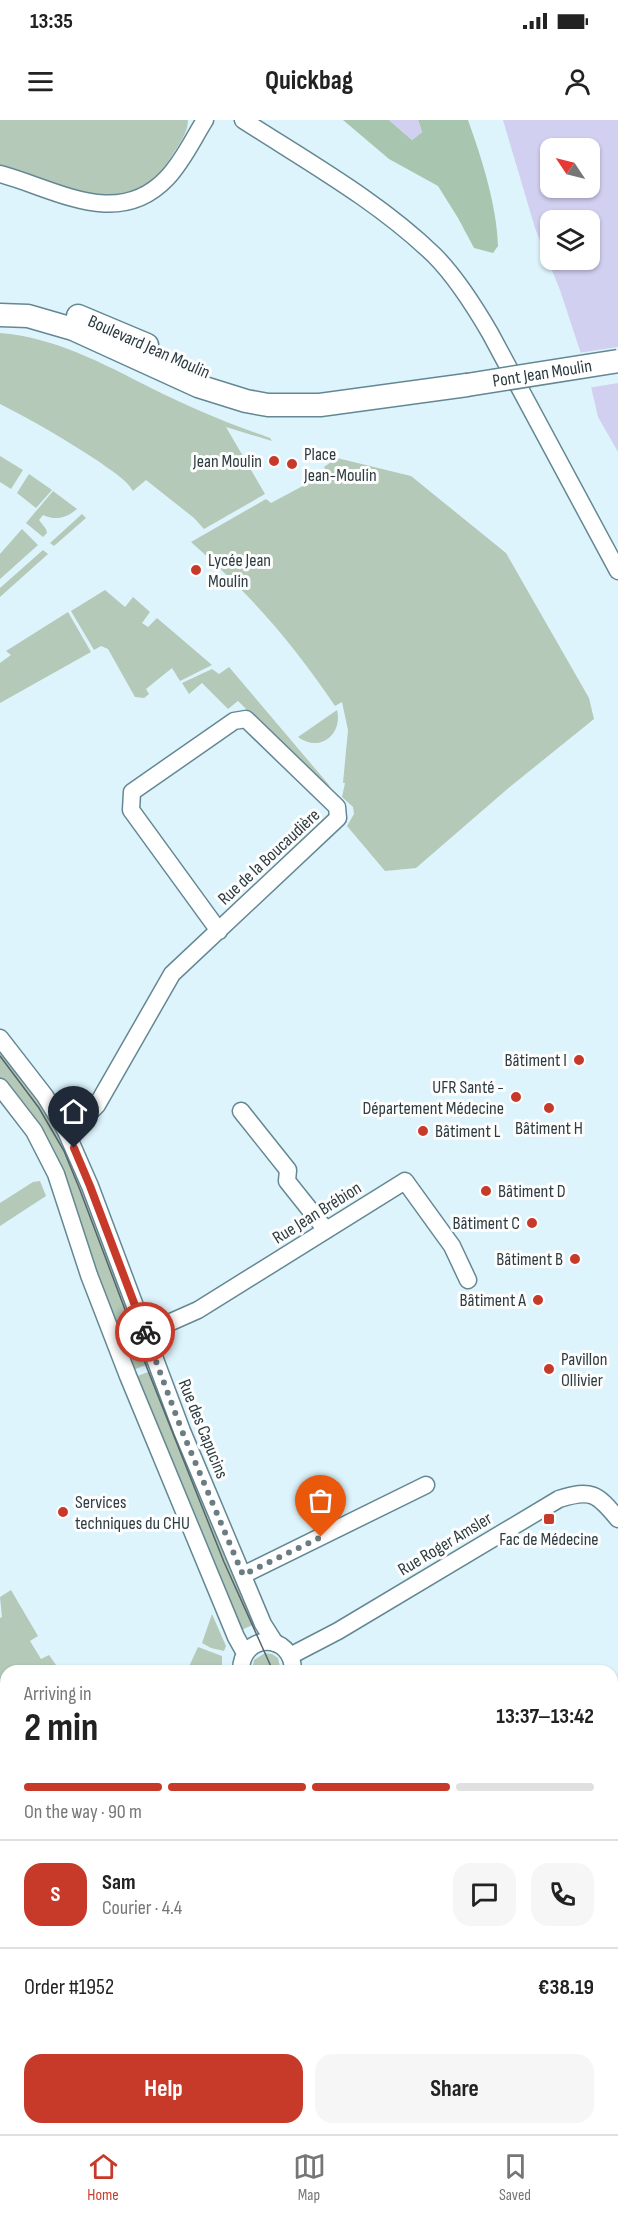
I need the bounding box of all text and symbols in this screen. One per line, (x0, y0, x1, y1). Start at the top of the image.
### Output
text: 13:35 (30, 8, 73, 35)
icon: menu (24, 65, 57, 98)
text: Quickbag (265, 65, 353, 97)
icon: person (561, 65, 594, 98)
north arrow (540, 138, 600, 198)
map controls (540, 138, 600, 270)
button: layers (540, 210, 600, 270)
street label: Boulevard Jean Moulin (85, 311, 213, 383)
street label: Pont Jean Moulin (491, 355, 593, 391)
place label: Place Jean-Moulin (303, 444, 377, 486)
place label: Jean Moulin (192, 451, 262, 472)
marker: Jean Moulin (267, 454, 281, 468)
marker: Place Jean-Moulin (285, 457, 299, 471)
place label: Lycée Jean Moulin (208, 550, 271, 592)
marker: Lycée Jean Moulin (189, 563, 203, 577)
street label: Rue de la Boucaudière (214, 805, 324, 909)
place label: Bâtiment I (505, 1050, 567, 1071)
marker: Bâtiment I (572, 1053, 586, 1067)
place label: UFR Santé - Département Médecine (362, 1077, 504, 1119)
pin (48, 1086, 99, 1148)
marker: UFR Santé - Département Médecine (509, 1090, 523, 1104)
icon: home (57, 1095, 90, 1128)
marker: Bâtiment H (542, 1101, 556, 1115)
place label: Bâtiment H (515, 1118, 583, 1139)
place label: Bâtiment L (435, 1121, 501, 1142)
marker: Bâtiment L (416, 1124, 430, 1138)
street label: Rue Jean Brébion (269, 1177, 365, 1249)
place label: Bâtiment D (498, 1181, 566, 1202)
marker: Bâtiment D (479, 1184, 493, 1198)
place label: Bâtiment C (452, 1213, 520, 1234)
marker: Bâtiment C (525, 1216, 539, 1230)
place label: Bâtiment B (496, 1249, 563, 1270)
marker: Bâtiment B (568, 1252, 582, 1266)
place label: Bâtiment A (459, 1290, 526, 1311)
marker: Bâtiment A (531, 1293, 545, 1307)
courier (115, 1302, 175, 1362)
icon: bike (129, 1316, 162, 1349)
place label: Pavillon Ollivier (561, 1349, 607, 1391)
marker: Pavillon Ollivier (542, 1362, 556, 1376)
street label: Rue des Capucins (174, 1376, 232, 1482)
pin (295, 1475, 346, 1537)
icon: bag (304, 1484, 337, 1517)
place label: Services techniques du CHU (75, 1492, 190, 1534)
marker: Services techniques du CHU (56, 1505, 70, 1519)
street label: Rue Roger Amsler (394, 1508, 496, 1580)
marker: Fac de Médecine (542, 1512, 556, 1526)
place label: Fac de Médecine (499, 1529, 599, 1550)
text: Arriving in (24, 1682, 92, 1706)
text: 13:37–13:42 (496, 1703, 594, 1730)
text: 2 min (24, 1705, 98, 1752)
text: On the way · 90 m (24, 1800, 142, 1824)
button: chat (453, 1863, 516, 1926)
button: phone (531, 1863, 594, 1926)
text: Sam (102, 1869, 136, 1896)
text: S (51, 1881, 60, 1908)
text: Courier · 4.4 (102, 1896, 182, 1920)
text: Order #1952 (24, 1974, 114, 2001)
text: €38.19 (538, 1974, 594, 2001)
button: Help (24, 2054, 303, 2123)
button: Share (315, 2054, 594, 2123)
tab: Home (87, 2150, 120, 2205)
tab: Map (293, 2150, 326, 2205)
tab: Saved (499, 2150, 532, 2205)

